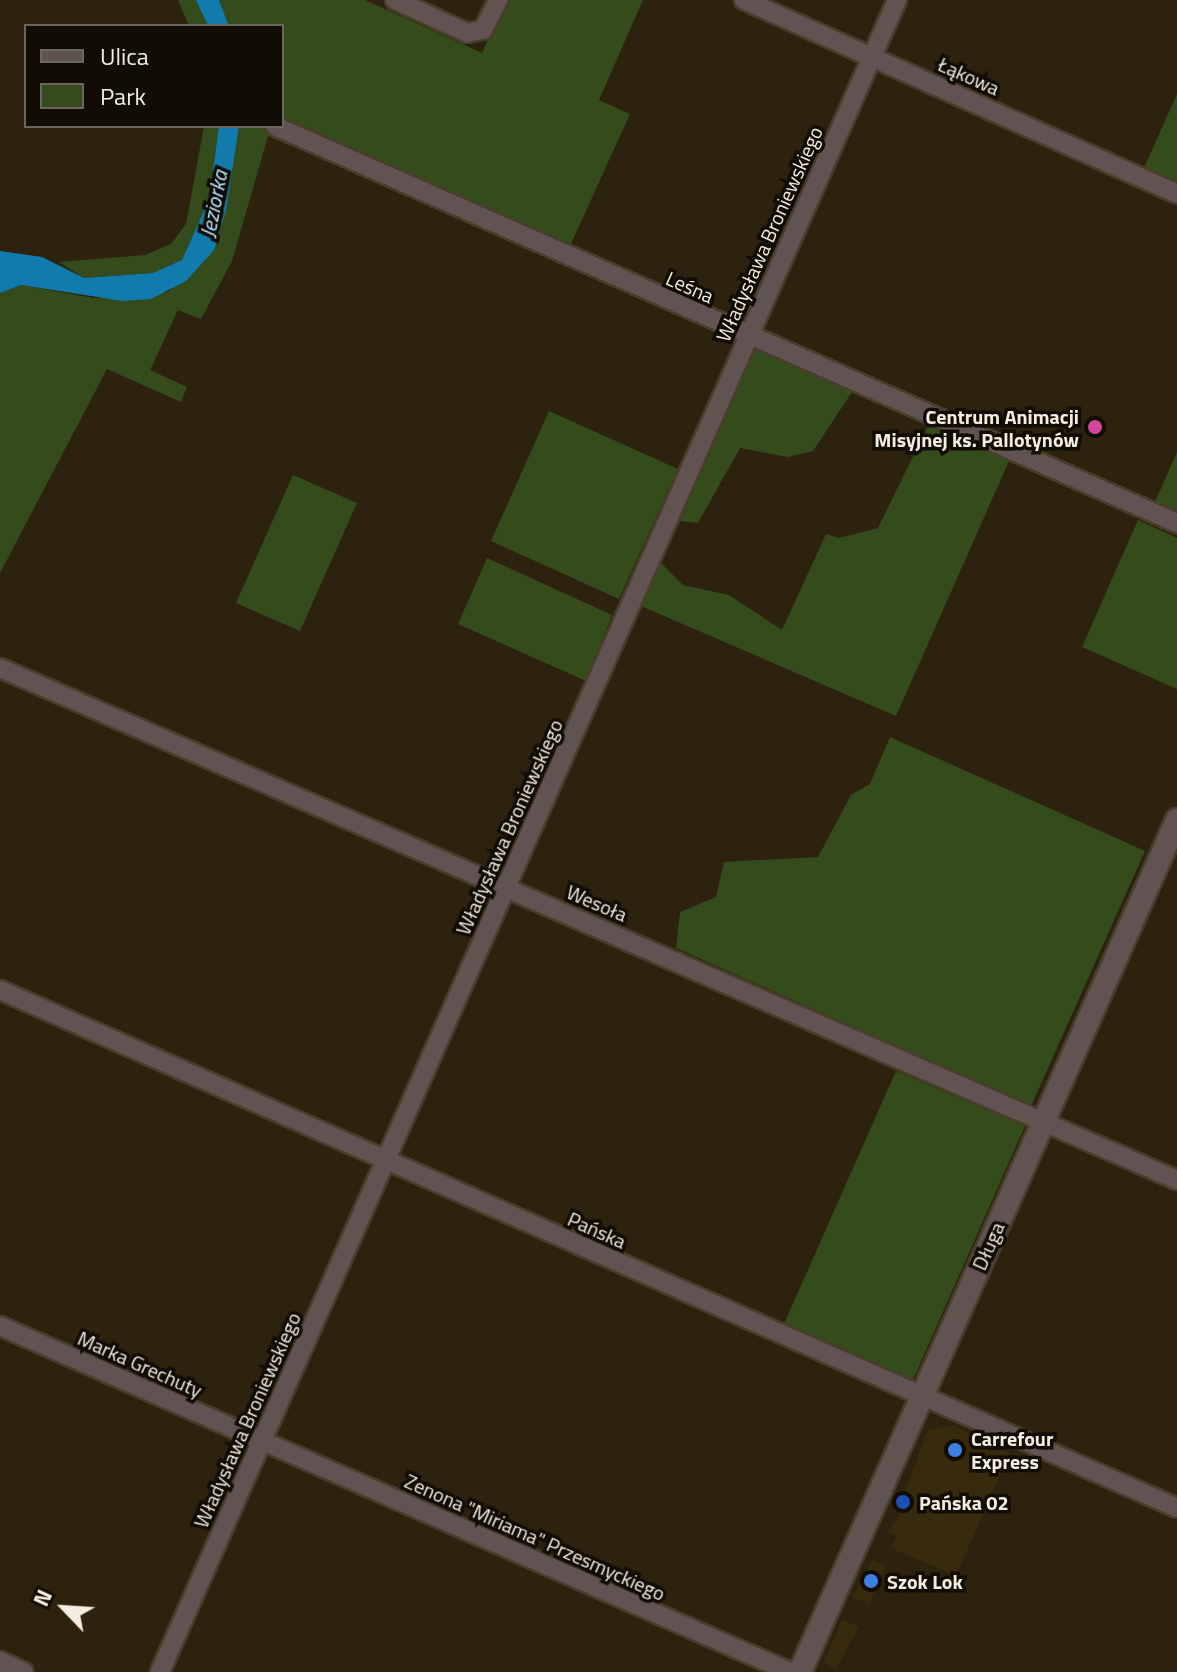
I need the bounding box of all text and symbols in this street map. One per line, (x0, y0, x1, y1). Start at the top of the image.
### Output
legend (24, 24, 284, 128)
text: Ulica (100, 38, 149, 74)
street label: Łąkowa (935, 52, 1003, 100)
text: Park (100, 78, 146, 114)
street label: Władysława Broniewskiego (711, 123, 827, 345)
water label: Jeziorka (195, 168, 233, 240)
street label: Leśna (662, 266, 718, 308)
place label: Centrum Animacji Misyjnej ks. Pallotynów (874, 404, 1079, 451)
marker: Centrum Animacji Misyjnej ks. Pallotynów (1086, 418, 1104, 436)
street label: Władysława Broniewskiego (451, 716, 567, 938)
street label: Wesoła (563, 880, 631, 926)
street label: Pańska (564, 1207, 630, 1253)
street label: Długa (967, 1218, 1009, 1274)
street label: Władysława Broniewskiego (189, 1309, 305, 1531)
street label: Marka Grechuty (74, 1326, 206, 1402)
place label: Carrefour Express (971, 1426, 1053, 1473)
marker: Carrefour Express (946, 1441, 964, 1459)
street label: Zenona "Miriama" Przesmyckiego (401, 1469, 669, 1605)
place label: Pańska 02 (919, 1490, 1009, 1514)
marker: Pańska 02 (894, 1493, 912, 1511)
north arrow (24, 1568, 104, 1648)
place label: Szok Lok (887, 1569, 963, 1593)
marker: Szok Lok (862, 1572, 880, 1590)
text: N (24, 1584, 61, 1612)

